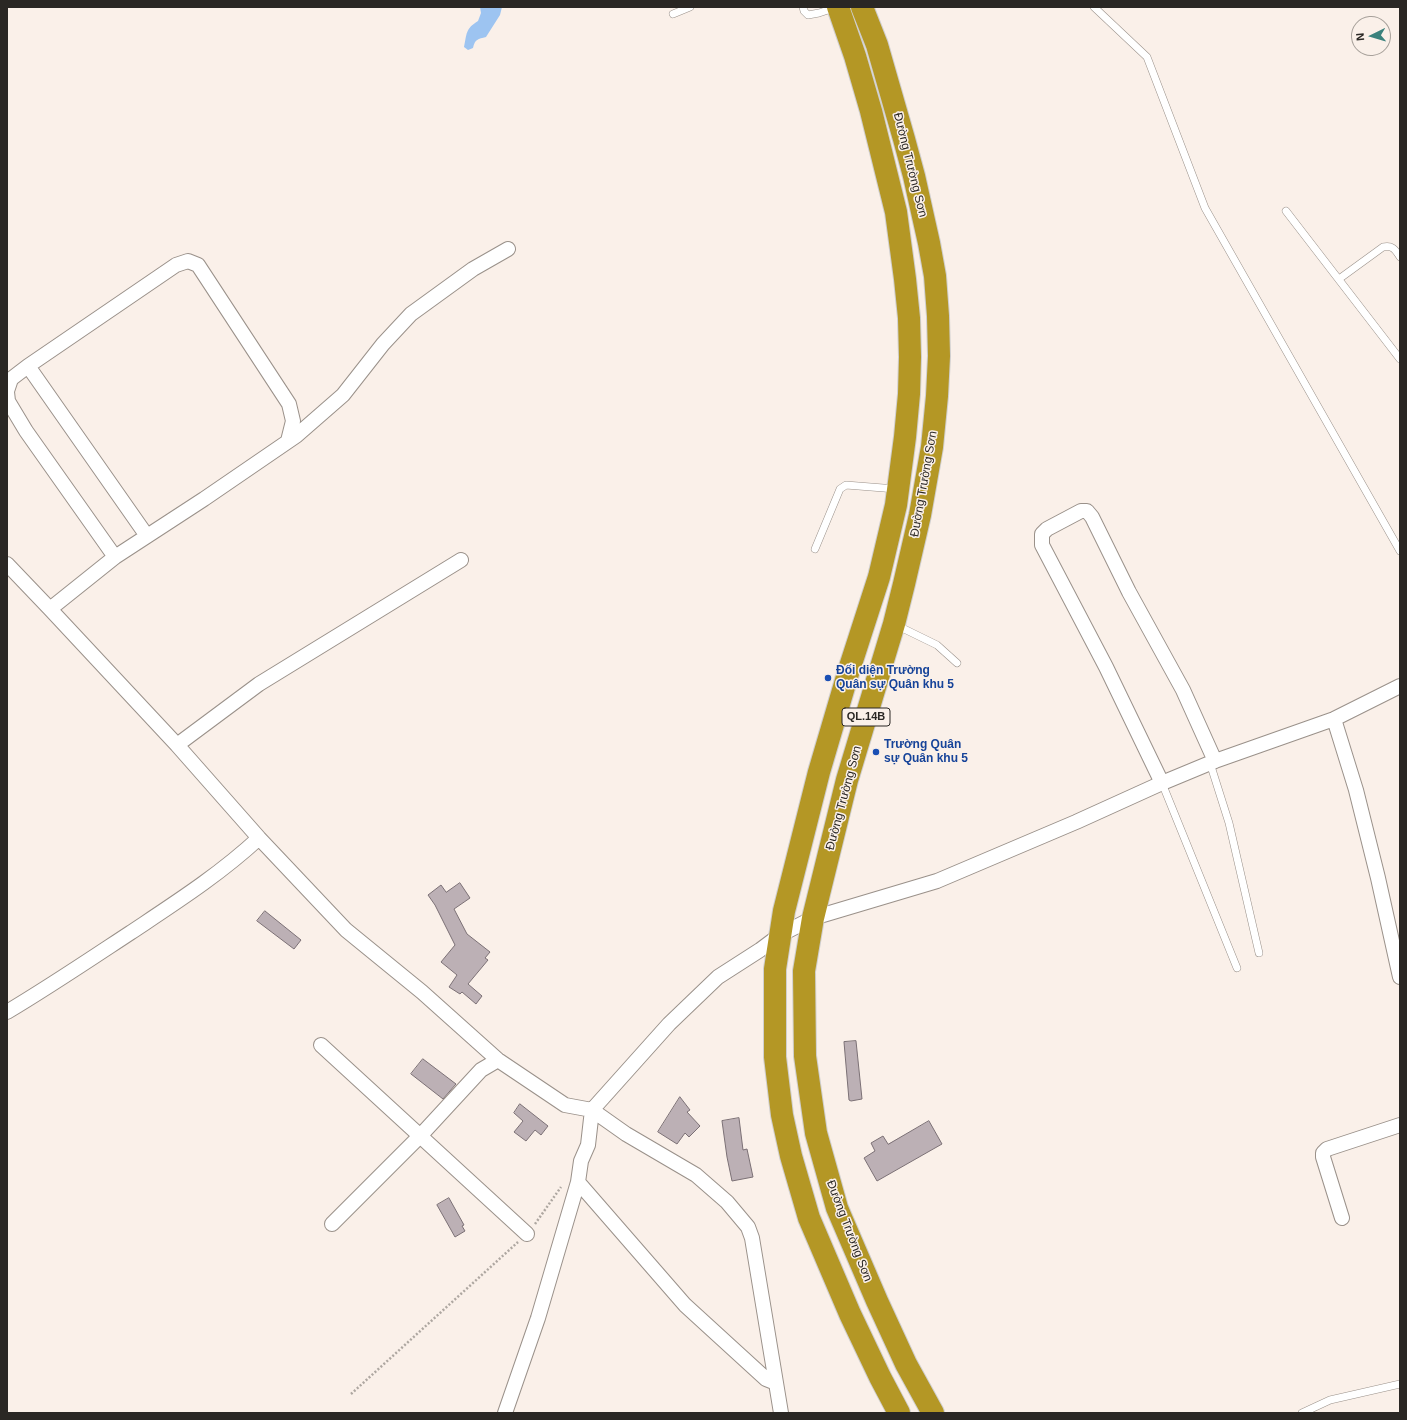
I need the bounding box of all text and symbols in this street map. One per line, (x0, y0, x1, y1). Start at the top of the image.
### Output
north arrow (1351, 16, 1391, 56)
text: N (1354, 32, 1366, 41)
street label: Đường Trường Sơn (890, 111, 930, 219)
street label: Đường Trường Sơn (908, 430, 940, 538)
place label: Đối diện Trường Quân sự Quân khu 5 (836, 664, 954, 692)
marker: Đối diện Trường Quân sự Quân khu 5 (823, 673, 833, 683)
road number: QL.14B (842, 708, 890, 726)
place label: Trường Quân sự Quân khu 5 (884, 738, 968, 766)
street label: Đường Trường Sơn (823, 744, 865, 852)
marker: Trường Quân sự Quân khu 5 (871, 747, 881, 757)
street label: Đường Trường Sơn (823, 1178, 875, 1284)

